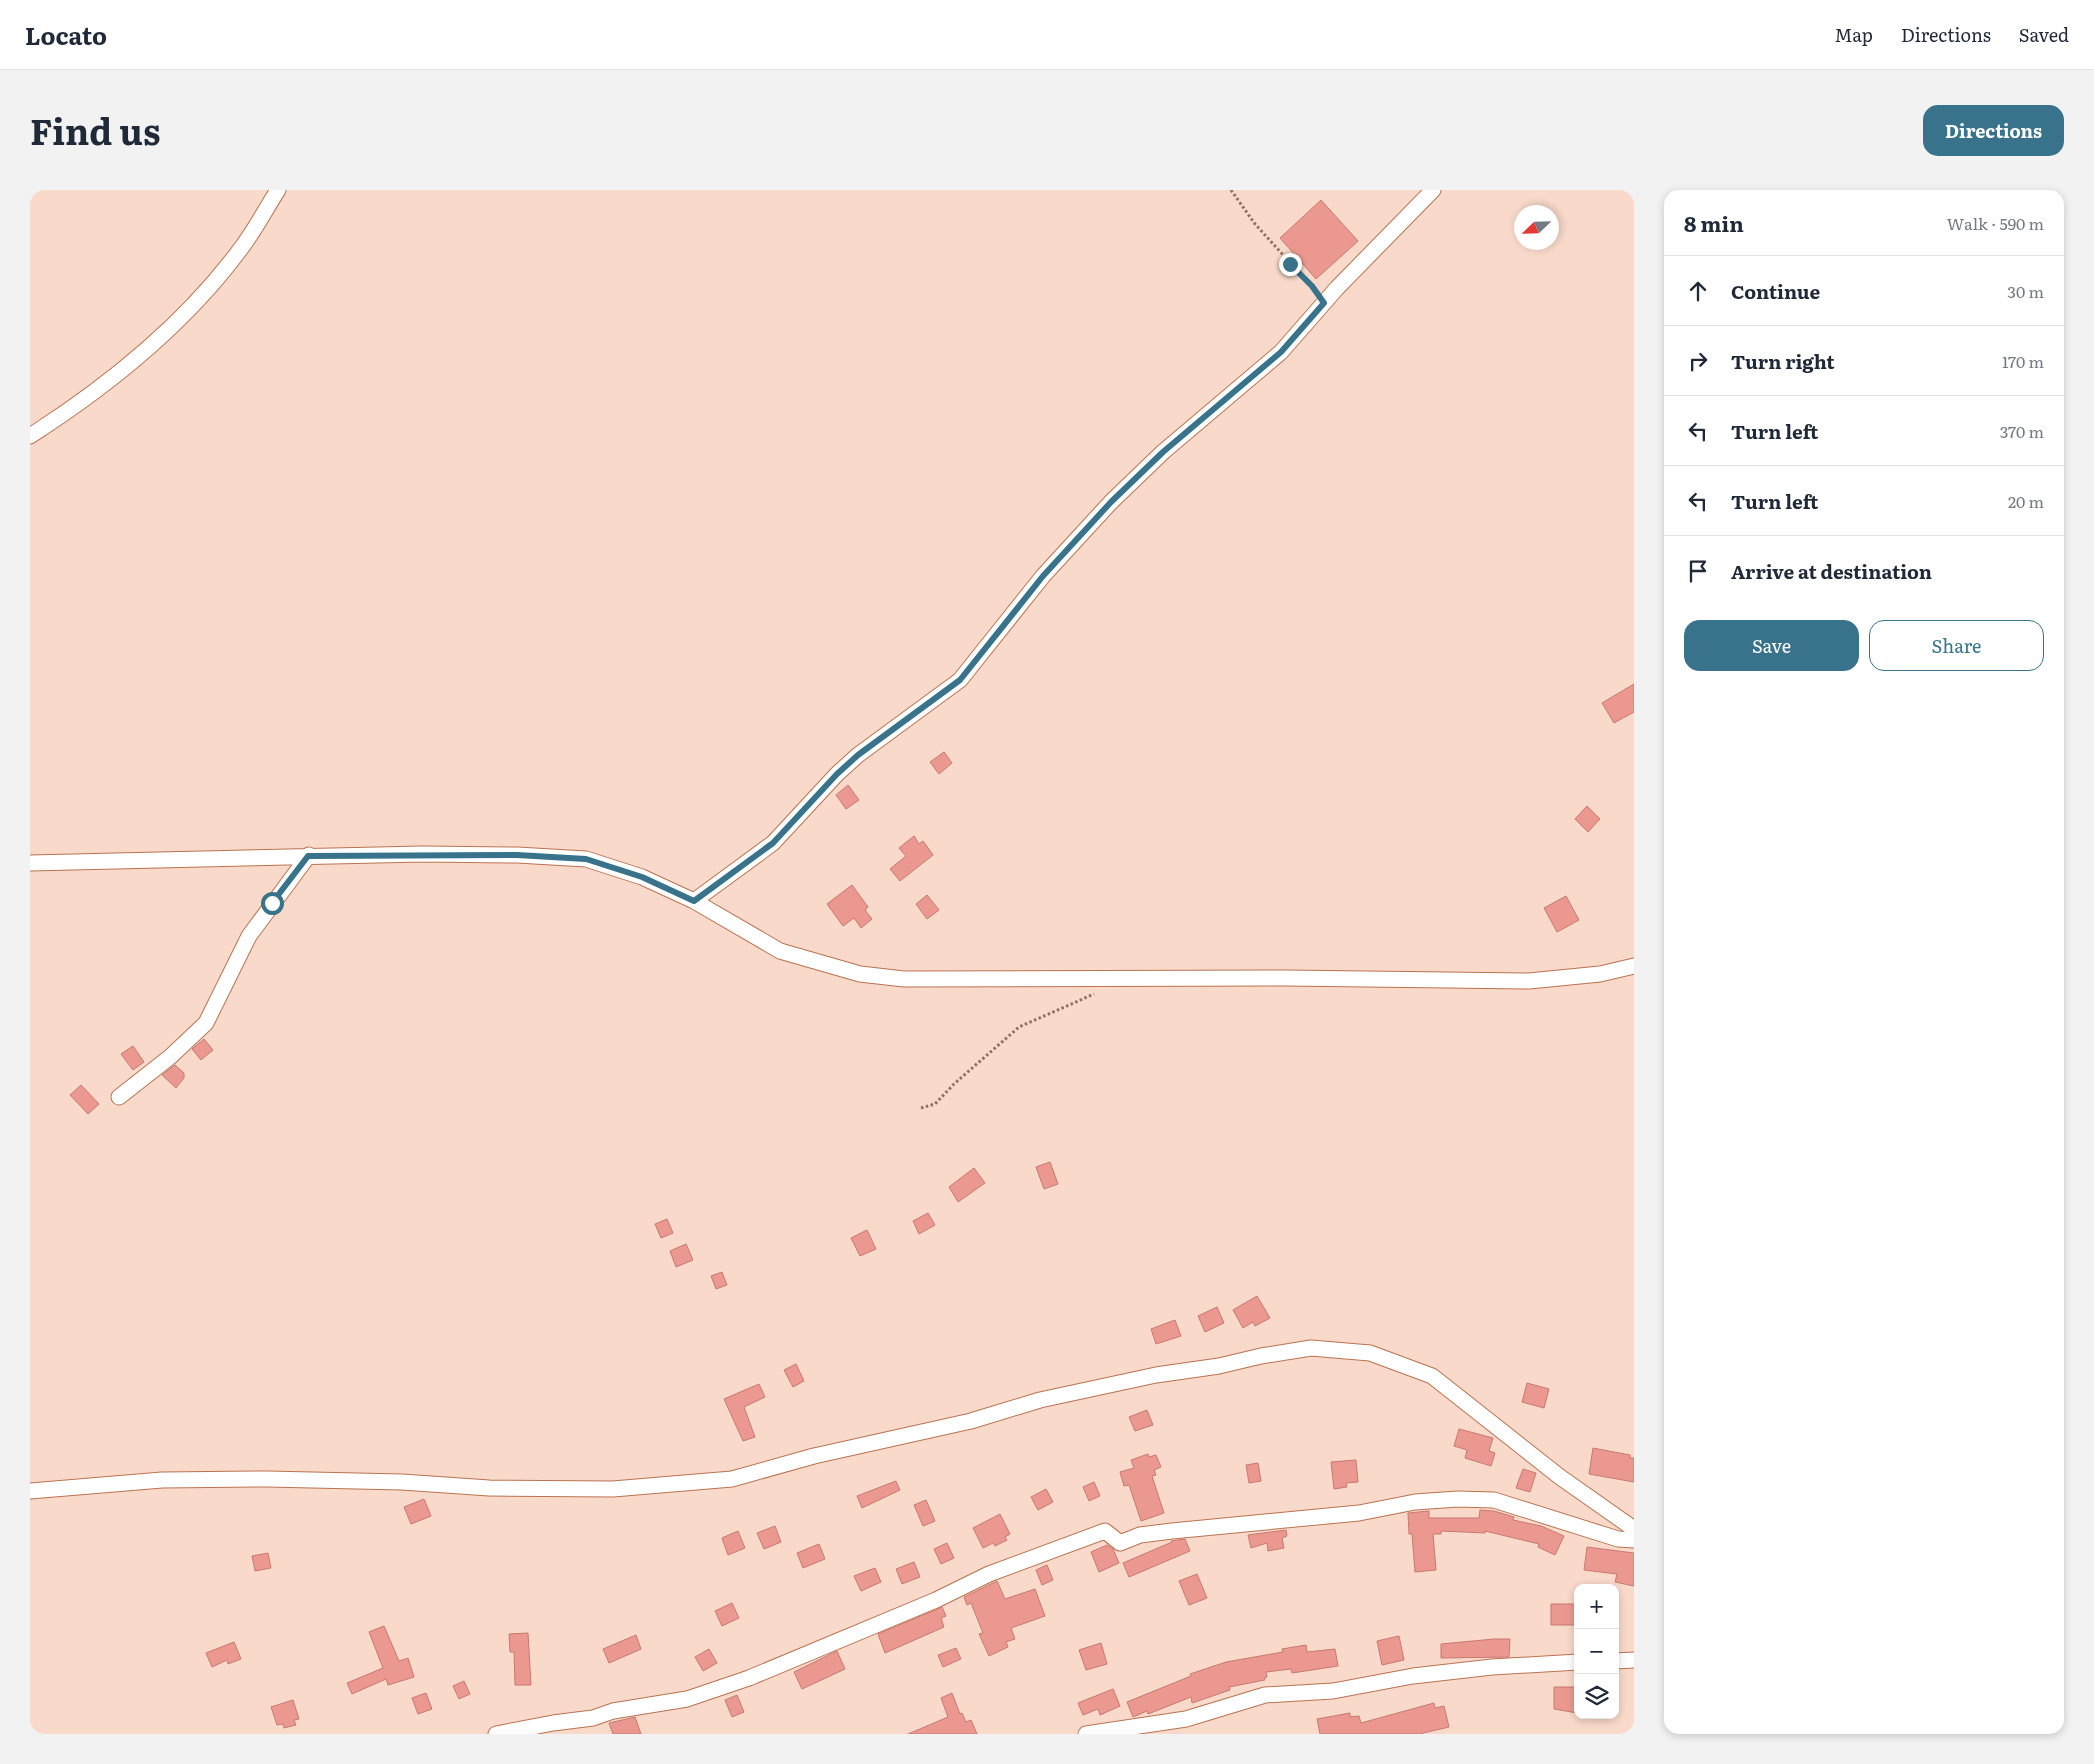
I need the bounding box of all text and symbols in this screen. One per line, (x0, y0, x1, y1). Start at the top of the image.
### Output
text: Locato (25, 17, 107, 52)
text: Map (1835, 21, 1873, 48)
text: Directions (1901, 21, 1991, 48)
text: Saved (2019, 21, 2069, 48)
text: Find us (30, 104, 160, 156)
button: Directions (1923, 105, 2064, 156)
north arrow (1514, 205, 1559, 250)
text: 8 min (1684, 207, 1744, 238)
text: Walk · 590 m (1947, 211, 2044, 235)
route end (1279, 253, 1302, 276)
icon: ahead (1684, 277, 1712, 305)
text: Continue (1731, 277, 1820, 305)
text: 30 m (2007, 279, 2044, 303)
icon: right (1684, 347, 1712, 375)
text: Turn right (1731, 347, 1835, 375)
text: 170 m (2002, 349, 2044, 373)
icon: left (1684, 417, 1712, 445)
text: Turn left (1731, 417, 1818, 445)
text: 370 m (2000, 419, 2044, 443)
icon: left (1684, 487, 1712, 515)
text: Turn left (1731, 487, 1818, 515)
text: 20 m (2008, 489, 2044, 513)
icon: arrive (1684, 557, 1712, 585)
text: Arrive at destination (1731, 557, 1932, 585)
button: Save (1684, 620, 1859, 671)
button: Share (1869, 620, 2044, 671)
route start (261, 892, 284, 915)
map controls (1574, 1584, 1619, 1719)
button: + (1574, 1584, 1619, 1629)
button: − (1574, 1629, 1619, 1674)
button: layers (1574, 1674, 1619, 1719)

